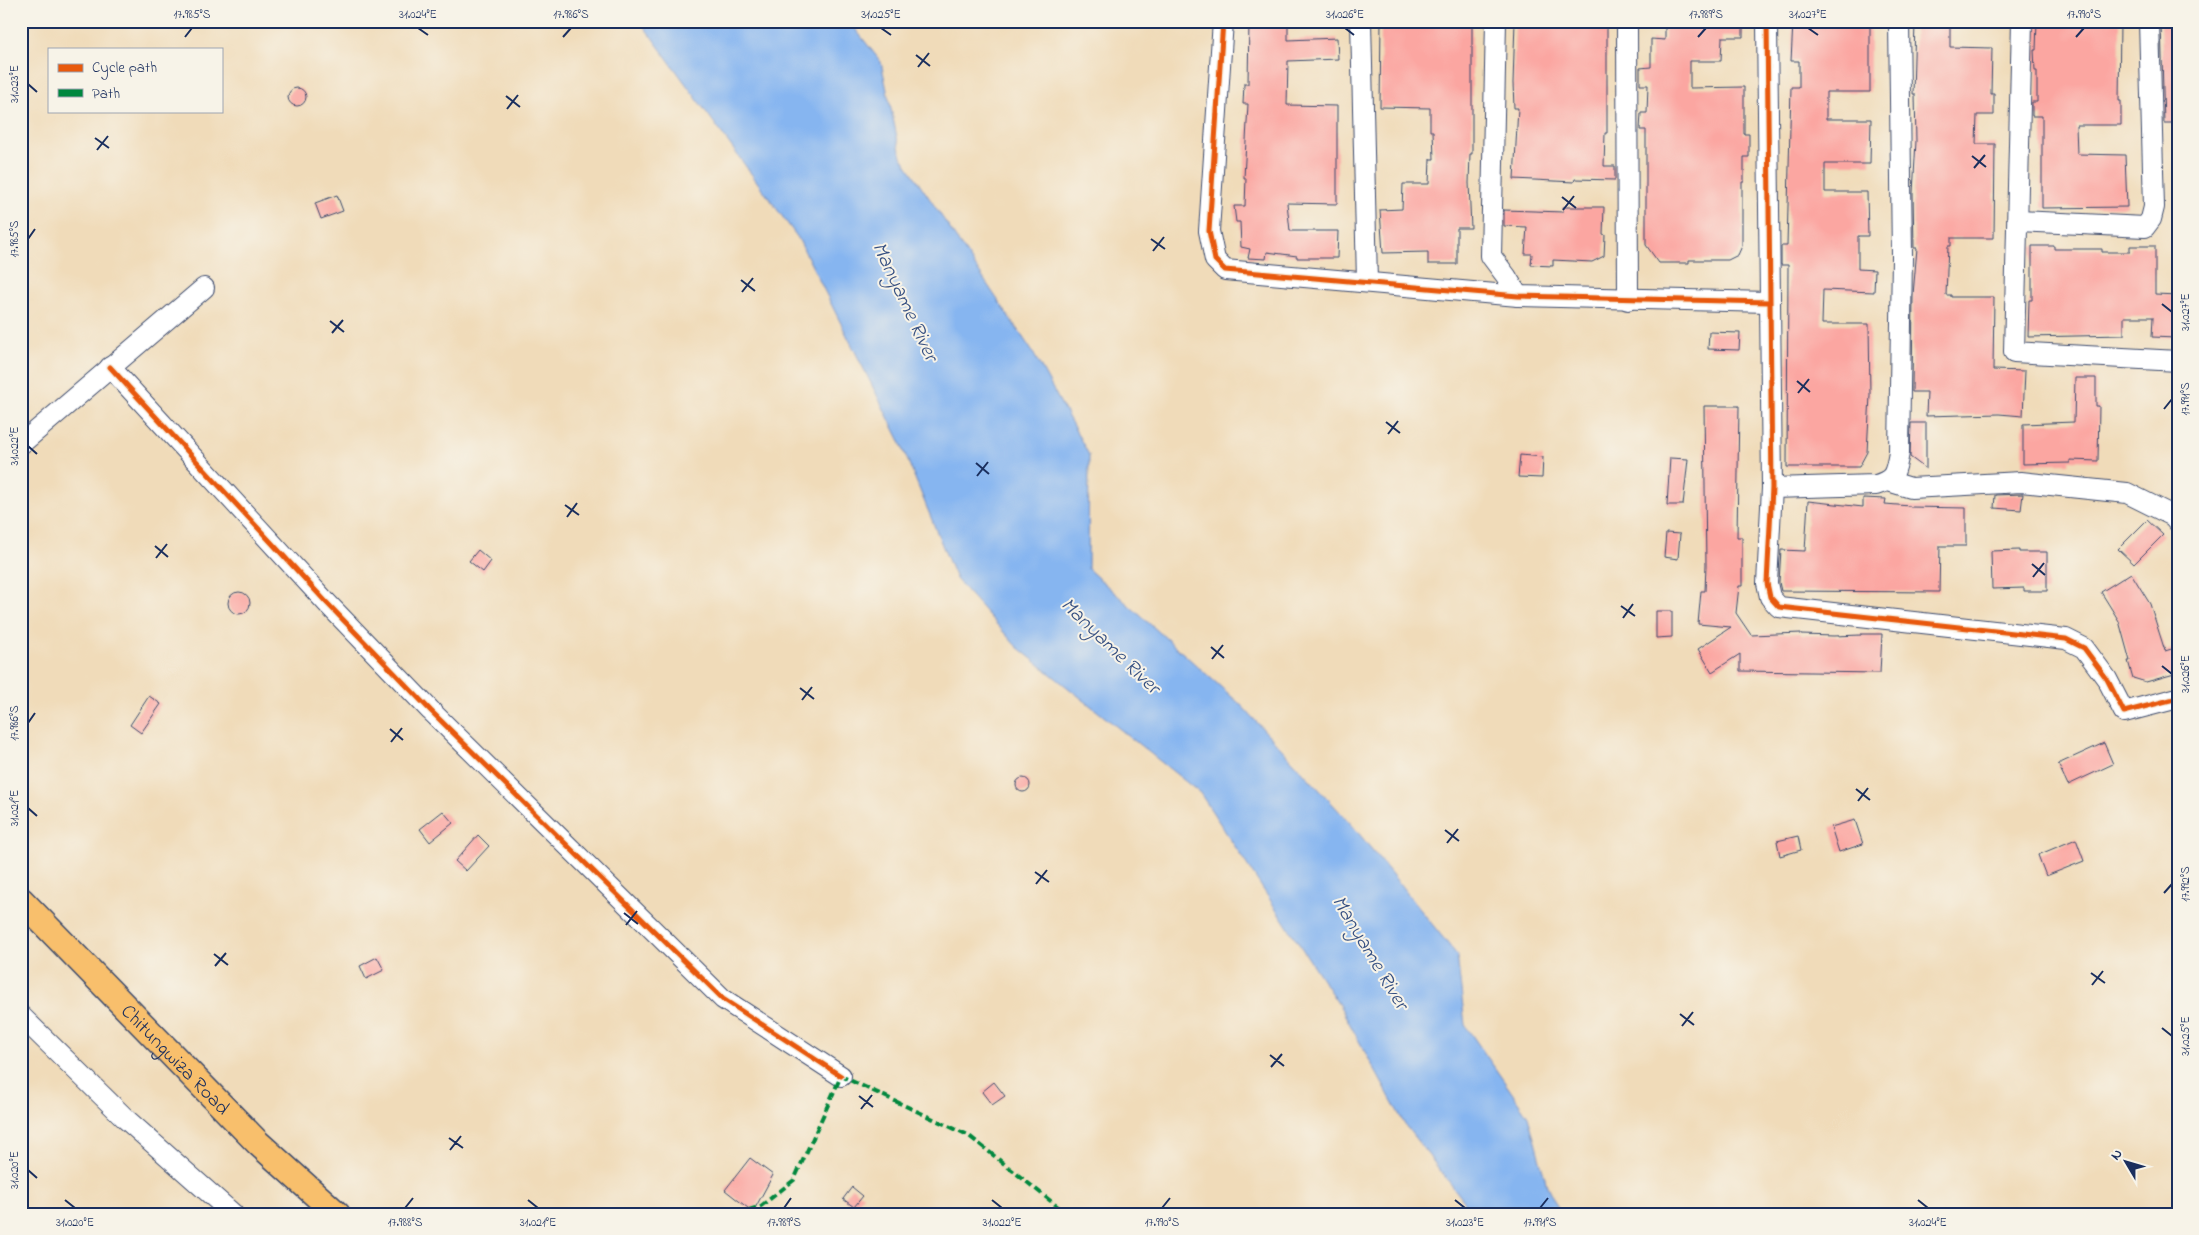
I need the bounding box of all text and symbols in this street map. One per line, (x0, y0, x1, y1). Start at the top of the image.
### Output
text: 17.985°S (173, 6, 211, 24)
text: 31.024°E (399, 6, 437, 24)
text: 17.986°S (553, 6, 589, 24)
text: 31.025°E (861, 6, 901, 24)
text: 31.026°E (1326, 6, 1364, 24)
text: 17.989°S (1689, 6, 1723, 24)
text: 31.027°E (1789, 6, 1827, 24)
text: 17.990°S (2067, 6, 2102, 24)
legend (48, 48, 222, 112)
text: Cycle path (92, 57, 157, 80)
text: 31.023°E (6, 65, 24, 103)
text: Path (92, 83, 120, 105)
text: 17.985°S (6, 220, 24, 258)
water label: Manyame River (863, 237, 946, 369)
text: 31.027°E (2177, 293, 2195, 331)
text: 17.991°S (2177, 382, 2195, 416)
text: 31.022°E (6, 427, 24, 465)
water label: Manyame River (1053, 591, 1168, 704)
text: 31.026°E (2177, 655, 2195, 693)
text: 17.986°S (6, 705, 24, 741)
text: 31.021°E (6, 790, 24, 826)
text: 17.992°S (2177, 866, 2195, 902)
water label: Manyame River (1323, 890, 1417, 1018)
street label: Chitungwiza Road (113, 998, 235, 1123)
text: 31.025°E (2177, 1016, 2195, 1056)
north arrow (2102, 1138, 2152, 1188)
text: N (2106, 1145, 2128, 1165)
text: 31.020°E (6, 1151, 24, 1189)
text: 31.020°E (56, 1214, 94, 1232)
text: 17.988°S (388, 1214, 423, 1232)
text: 31.021°E (520, 1214, 556, 1232)
text: 17.989°S (767, 1214, 801, 1232)
text: 31.022°E (983, 1214, 1021, 1232)
text: 17.990°S (1145, 1214, 1180, 1232)
text: 31.023°E (1446, 1214, 1484, 1232)
text: 17.991°S (1523, 1214, 1557, 1232)
text: 31.024°E (1909, 1214, 1947, 1232)

